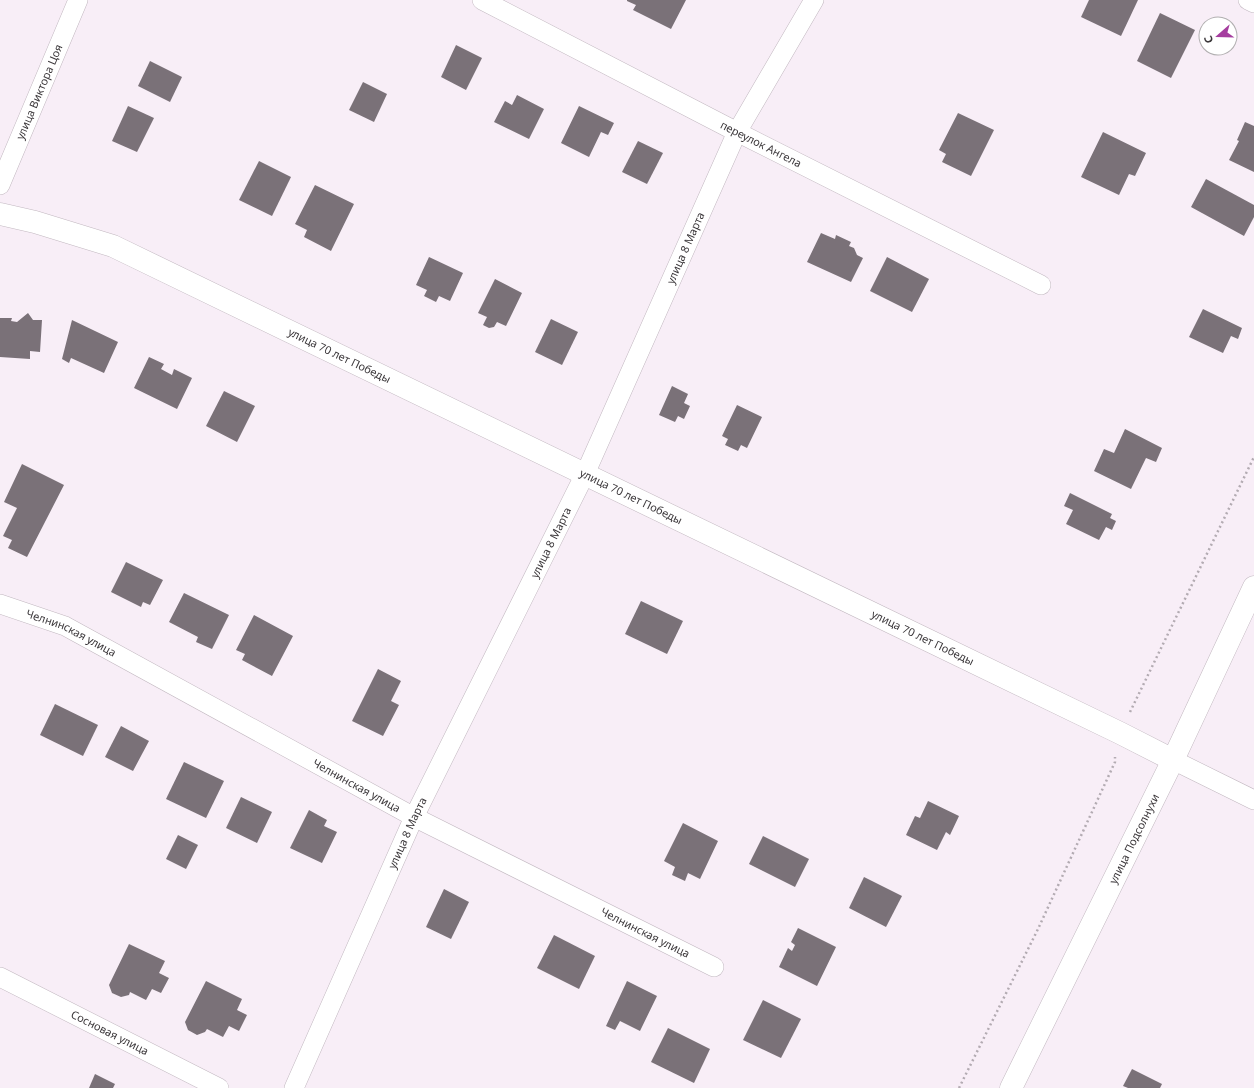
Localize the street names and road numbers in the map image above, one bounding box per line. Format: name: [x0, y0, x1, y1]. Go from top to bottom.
street label: улица Виктора Цоя: [12, 42, 66, 142]
street label: переулок Ангела: [718, 117, 804, 170]
street label: улица 8 Марта: [662, 209, 708, 286]
street label: улица 70 лет Победы: [286, 324, 393, 386]
street label: улица 70 лет Победы: [578, 465, 685, 527]
street label: улица 8 Марта: [526, 504, 574, 580]
street label: Челнинская улица: [24, 605, 119, 660]
street label: улица 70 лет Победы: [869, 606, 977, 668]
street label: Челнинская улица: [310, 755, 403, 815]
street label: улица Подсолнухи: [1105, 791, 1162, 886]
street label: улица 8 Марта: [384, 794, 430, 871]
street label: Челнинская улица: [598, 904, 693, 961]
street label: Сосновая улица: [69, 1006, 151, 1058]

